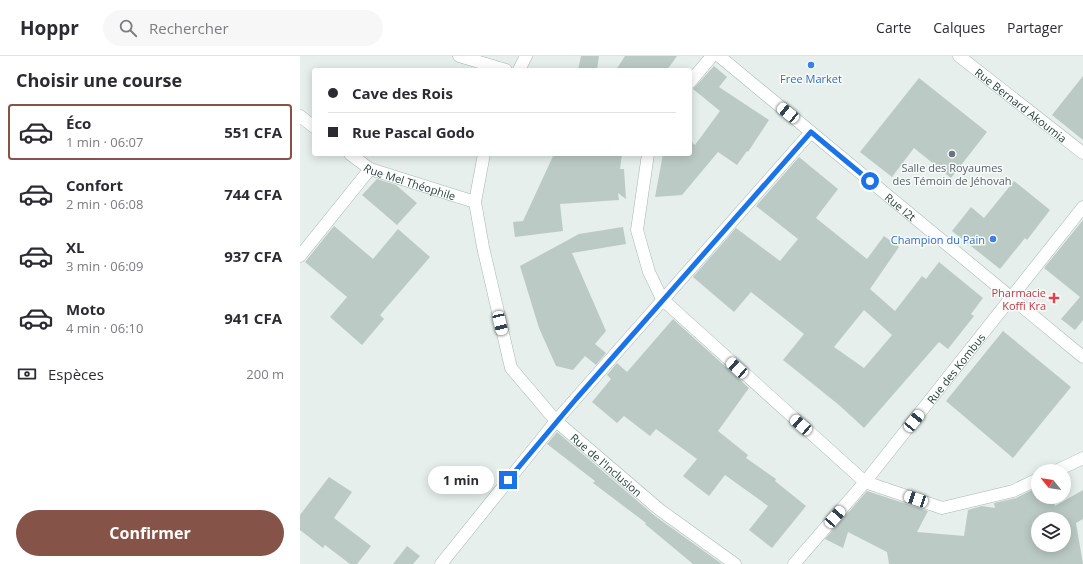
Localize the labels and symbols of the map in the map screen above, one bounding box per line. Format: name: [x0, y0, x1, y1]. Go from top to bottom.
marker: Free Market: [806, 60, 816, 70]
street label: Rue Bernard Akoumia: [972, 64, 1070, 145]
place label: Free Market: [780, 71, 842, 86]
car: [775, 101, 801, 125]
marker: Salle des Royaumes des Témoin de Jéhovah: [947, 149, 957, 159]
street label: Rue Mel Théophile: [361, 160, 458, 203]
place label: Salle des Royaumes des Témoin de Jéhovah: [892, 160, 1012, 188]
route start: [861, 172, 879, 190]
street label: Rue I2t: [882, 189, 920, 224]
place label: Champion du Pain: [891, 232, 985, 247]
marker: Champion du Pain: [988, 234, 998, 244]
place label: Pharmacie Koffi Kra: [992, 285, 1046, 313]
marker: Pharmacie Koffi Kra: [1049, 293, 1059, 303]
car: [491, 310, 509, 336]
street label: Rue des Kombus: [923, 330, 988, 406]
car: [724, 356, 750, 380]
car: [902, 408, 926, 434]
car: [788, 413, 814, 437]
street label: Rue de l'Inclusion: [568, 430, 646, 499]
north arrow: [1031, 464, 1071, 504]
callout: 1 min: [428, 466, 494, 494]
route end: [499, 471, 517, 489]
car: [903, 489, 929, 509]
car: [823, 504, 847, 530]

